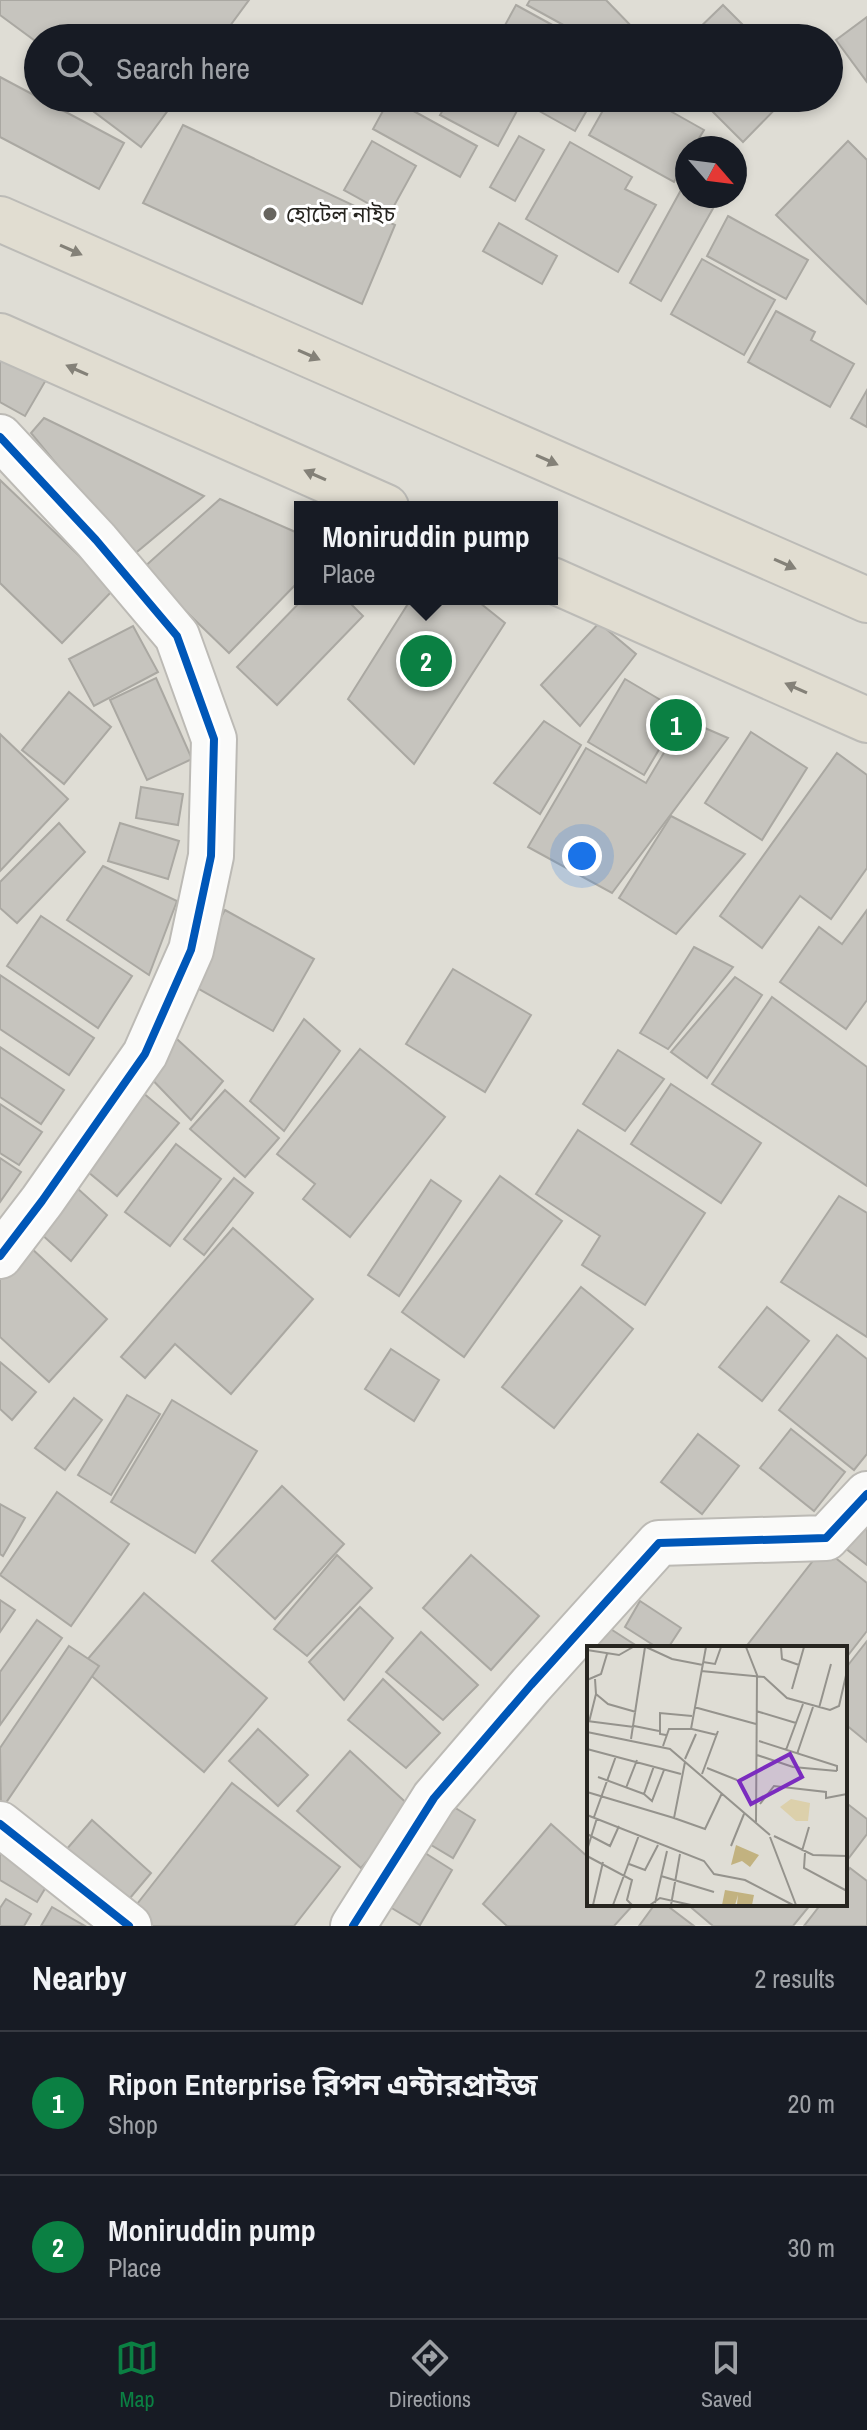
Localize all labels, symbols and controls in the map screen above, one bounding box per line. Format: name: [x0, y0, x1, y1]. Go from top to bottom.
search box: [24, 24, 843, 112]
icon: search: [52, 46, 96, 90]
text: Search here: [116, 48, 250, 88]
north arrow: [675, 136, 747, 208]
place label: হোটেল নাইচ: [286, 199, 396, 229]
marker: হোটেল নাইচ: [261, 205, 279, 223]
one-way arrow: [60, 243, 83, 257]
one-way arrow: [298, 348, 321, 361]
one-way arrow: [65, 363, 89, 377]
one-way arrow: [535, 453, 559, 466]
one-way arrow: [303, 469, 327, 482]
popup: [294, 501, 558, 605]
text: Moniruddin pump: [322, 516, 530, 556]
text: Place: [322, 556, 375, 591]
one-way arrow: [773, 558, 797, 571]
pin: 2: [400, 631, 452, 691]
one-way arrow: [784, 682, 807, 695]
pin: 1: [650, 695, 702, 755]
your location: [562, 836, 602, 876]
inset map: [587, 1646, 847, 1906]
text: Nearby: [32, 1955, 127, 2001]
text: 2 results: [754, 1961, 835, 1996]
text: Ripon Enterprise রিপন এন্টারপ্রাইজ: [108, 2064, 538, 2104]
text: 1: [52, 2086, 64, 2121]
text: 20 m: [788, 2086, 835, 2121]
text: Shop: [108, 2107, 158, 2142]
text: Moniruddin pump: [108, 2210, 316, 2250]
text: 2: [52, 2230, 64, 2265]
text: 30 m: [788, 2230, 835, 2265]
text: Place: [108, 2250, 161, 2285]
tab: Map: [115, 2336, 159, 2414]
tab: Directions: [389, 2336, 471, 2414]
tab: Saved: [701, 2336, 752, 2414]

